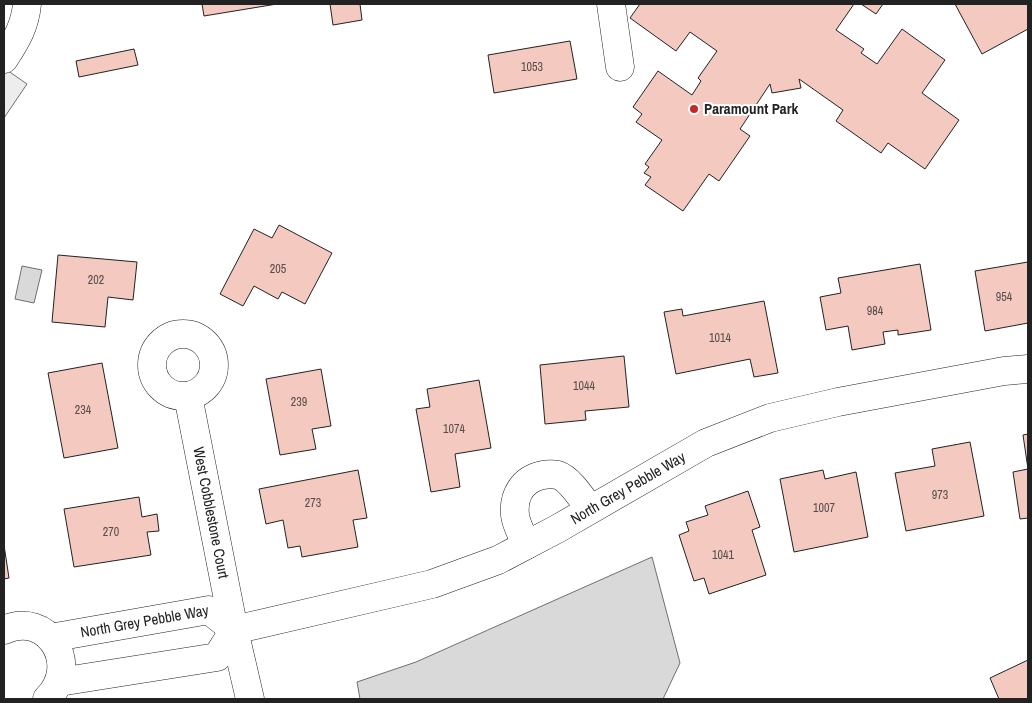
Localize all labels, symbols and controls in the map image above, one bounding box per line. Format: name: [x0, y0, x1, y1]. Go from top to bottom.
house number: 1053: [521, 59, 543, 75]
place label: Paramount Park: [704, 98, 798, 119]
marker: Paramount Park: [688, 103, 700, 115]
house number: 205: [270, 261, 287, 277]
house number: 202: [88, 272, 104, 288]
house number: 954: [996, 289, 1013, 305]
house number: 984: [867, 303, 884, 319]
house number: 1014: [709, 330, 731, 346]
house number: 1044: [573, 378, 595, 394]
house number: 239: [291, 394, 307, 410]
house number: 234: [75, 402, 92, 418]
house number: 1074: [443, 421, 465, 437]
street label: West Cobblestone Court: [188, 445, 235, 581]
street label: North Grey Pebble Way: [566, 446, 690, 529]
house number: 973: [932, 487, 948, 503]
house number: 273: [305, 495, 321, 511]
house number: 1007: [813, 500, 835, 516]
house number: 270: [103, 524, 119, 540]
house number: 1041: [712, 547, 734, 563]
street label: North Grey Pebble Way: [79, 599, 211, 642]

